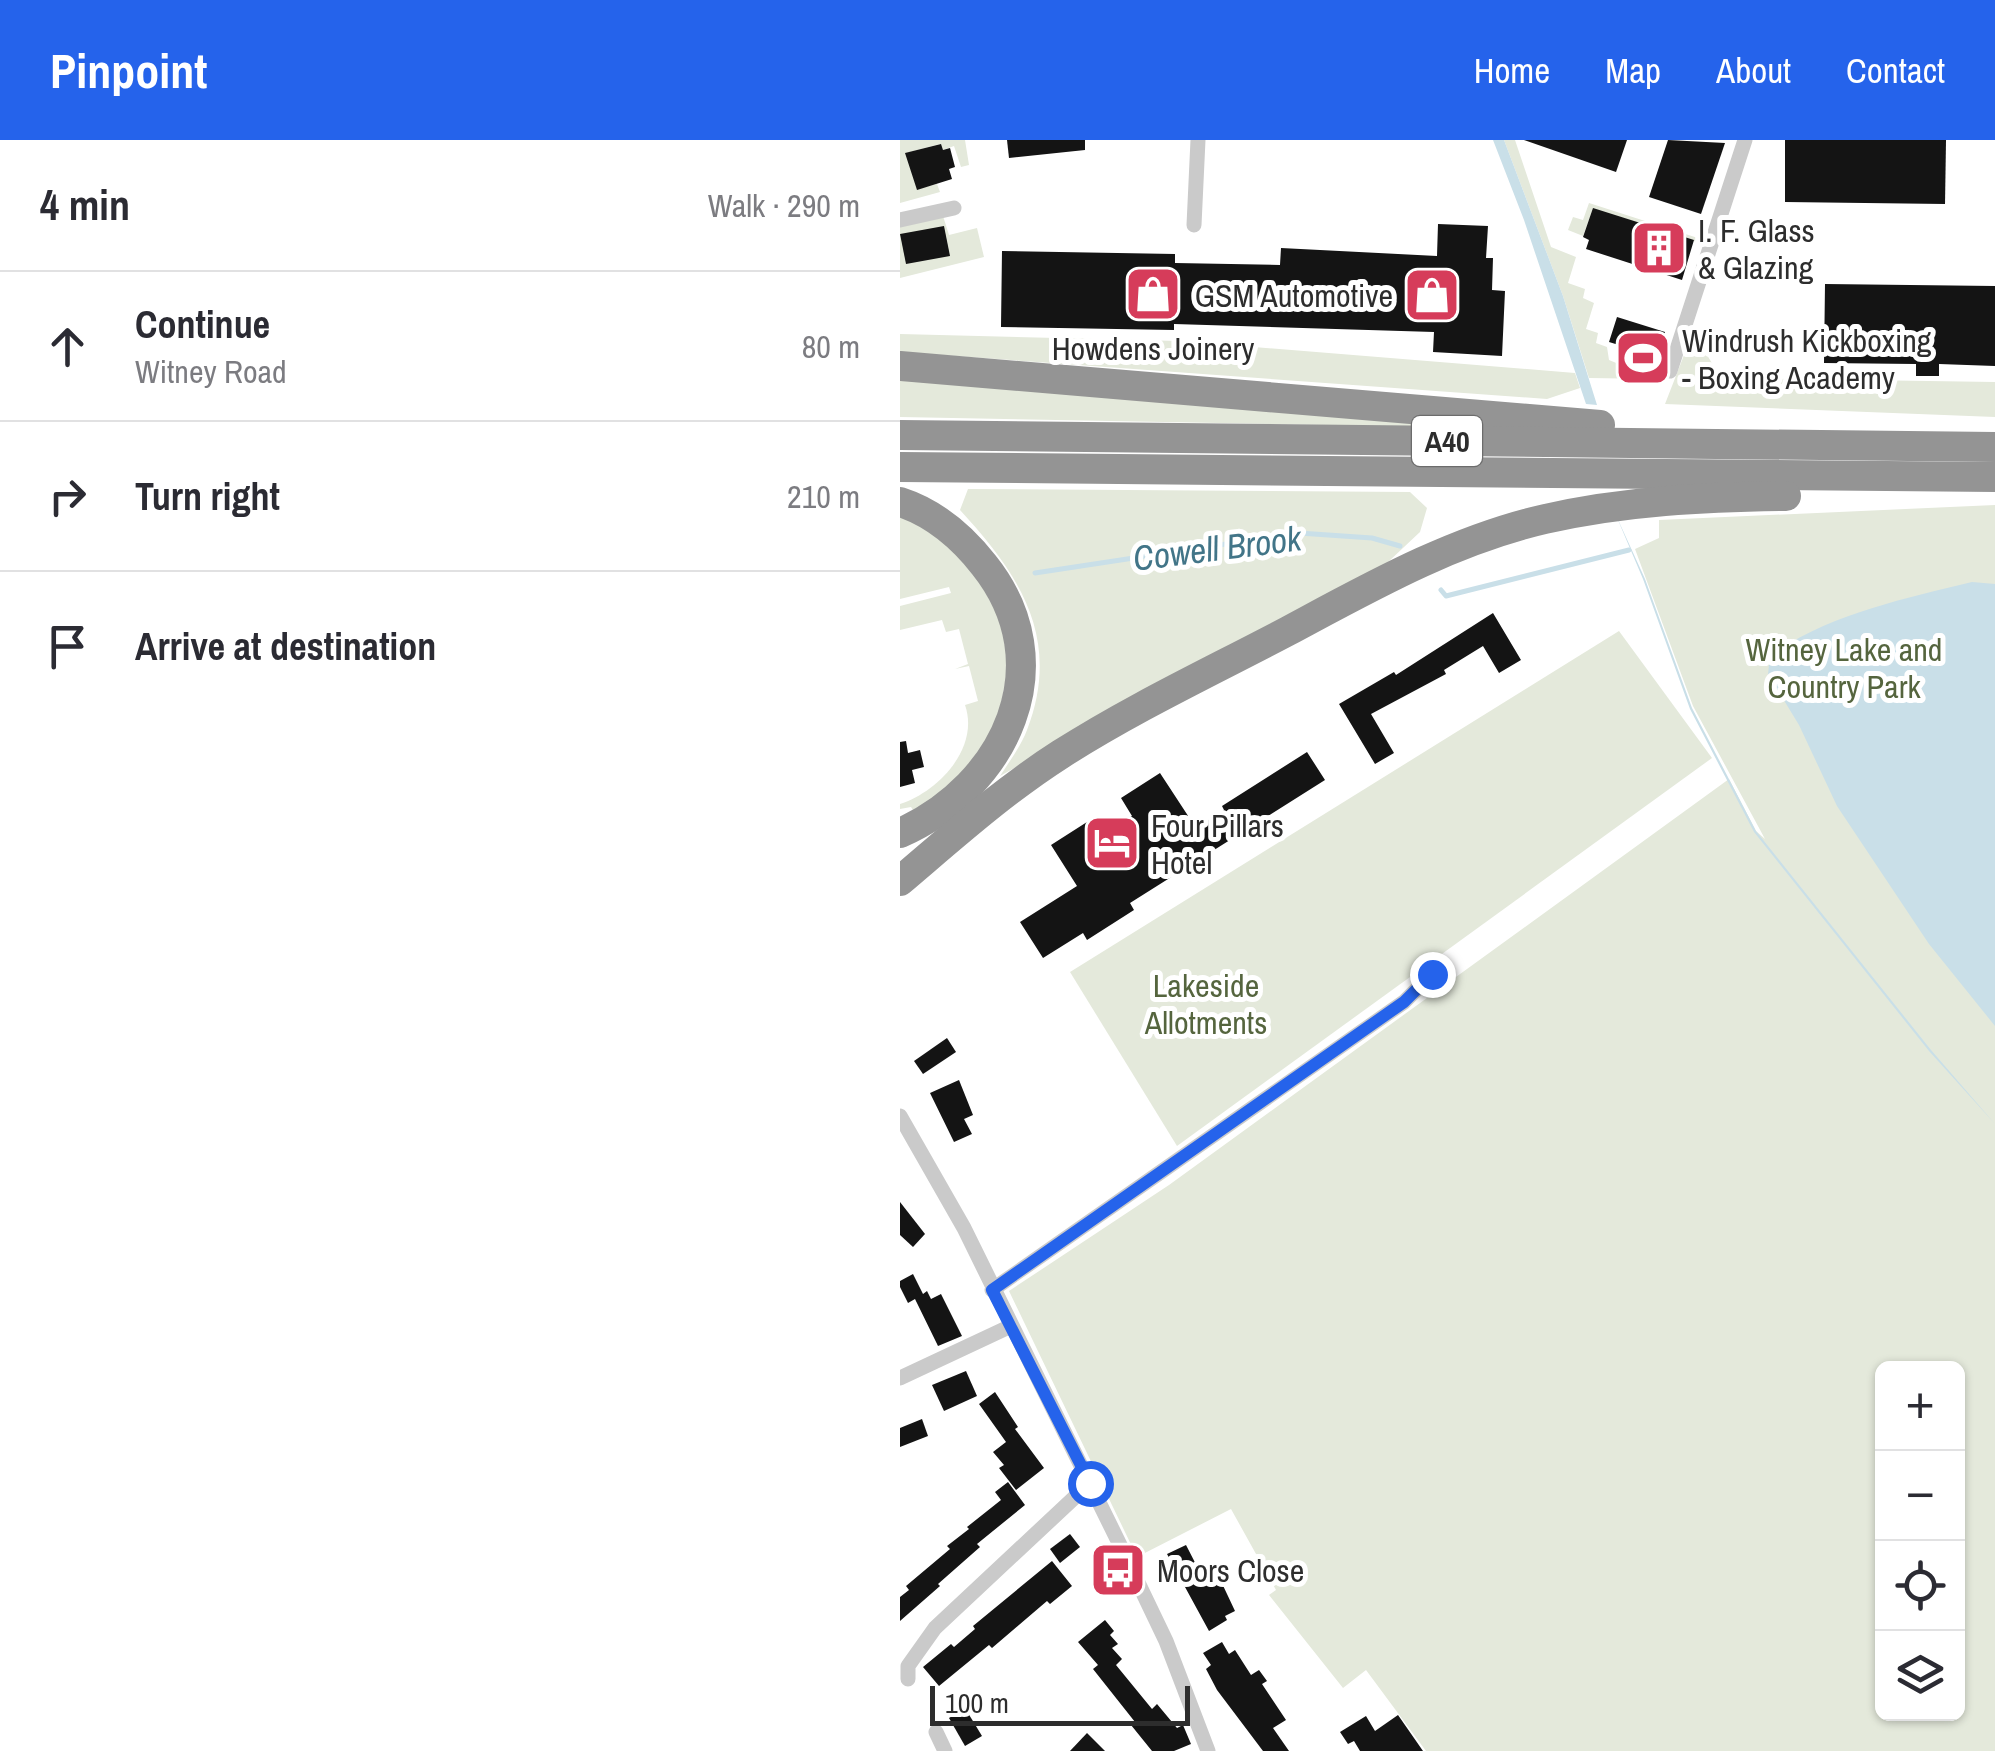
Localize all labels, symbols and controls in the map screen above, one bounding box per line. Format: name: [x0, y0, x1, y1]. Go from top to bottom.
text: Pinpoint: [50, 38, 207, 103]
text: Home: [1474, 47, 1550, 94]
text: Map: [1605, 47, 1661, 94]
text: About: [1716, 47, 1791, 94]
text: Contact: [1846, 47, 1945, 94]
text: 4 min: [40, 177, 130, 233]
text: Walk · 290 m: [708, 184, 860, 227]
place label: I. F. Glass & Glazing: [1698, 209, 1815, 289]
building icon: I. F. Glass & Glazing: [1629, 218, 1689, 278]
shop icon: Howdens Joinery: [1123, 264, 1183, 324]
shop icon: GSM Automotive: [1402, 265, 1462, 325]
place label: GSM Automotive: [1195, 274, 1393, 317]
text: Continue: [135, 299, 270, 350]
icon: ahead: [40, 319, 95, 374]
place label: Windrush Kickboxing - Boxing Academy: [1682, 319, 1932, 399]
text: 80 m: [802, 325, 860, 368]
place label: Howdens Joinery: [1052, 327, 1254, 370]
sports icon: Windrush Kickboxing - Boxing Academy: [1613, 328, 1673, 388]
text: Witney Road: [135, 350, 287, 393]
road number: A40: [1412, 416, 1482, 466]
icon: right: [40, 469, 95, 524]
text: Turn right: [135, 471, 280, 522]
text: 210 m: [787, 475, 860, 518]
water label: Cowell Brook: [1130, 514, 1305, 582]
icon: arrive: [40, 619, 95, 674]
text: Arrive at destination: [135, 621, 436, 672]
park label: Witney Lake and Country Park: [1746, 628, 1942, 708]
place label: Four Pillars Hotel: [1151, 804, 1284, 884]
hotel icon: Four Pillars Hotel: [1082, 813, 1142, 873]
route end: [1410, 952, 1456, 998]
park label: Lakeside Allotments: [1144, 964, 1267, 1044]
map controls: [1875, 1361, 1965, 1721]
button: +: [1875, 1361, 1965, 1451]
button: −: [1875, 1451, 1965, 1541]
route start: [1068, 1461, 1114, 1507]
bus stop icon: Moors Close: [1088, 1540, 1148, 1600]
button: locate: [1875, 1541, 1965, 1631]
place label: Moors Close: [1157, 1549, 1304, 1592]
button: layers: [1875, 1631, 1965, 1721]
scale bar: [930, 1681, 1190, 1726]
text: 100 m: [945, 1684, 1009, 1722]

